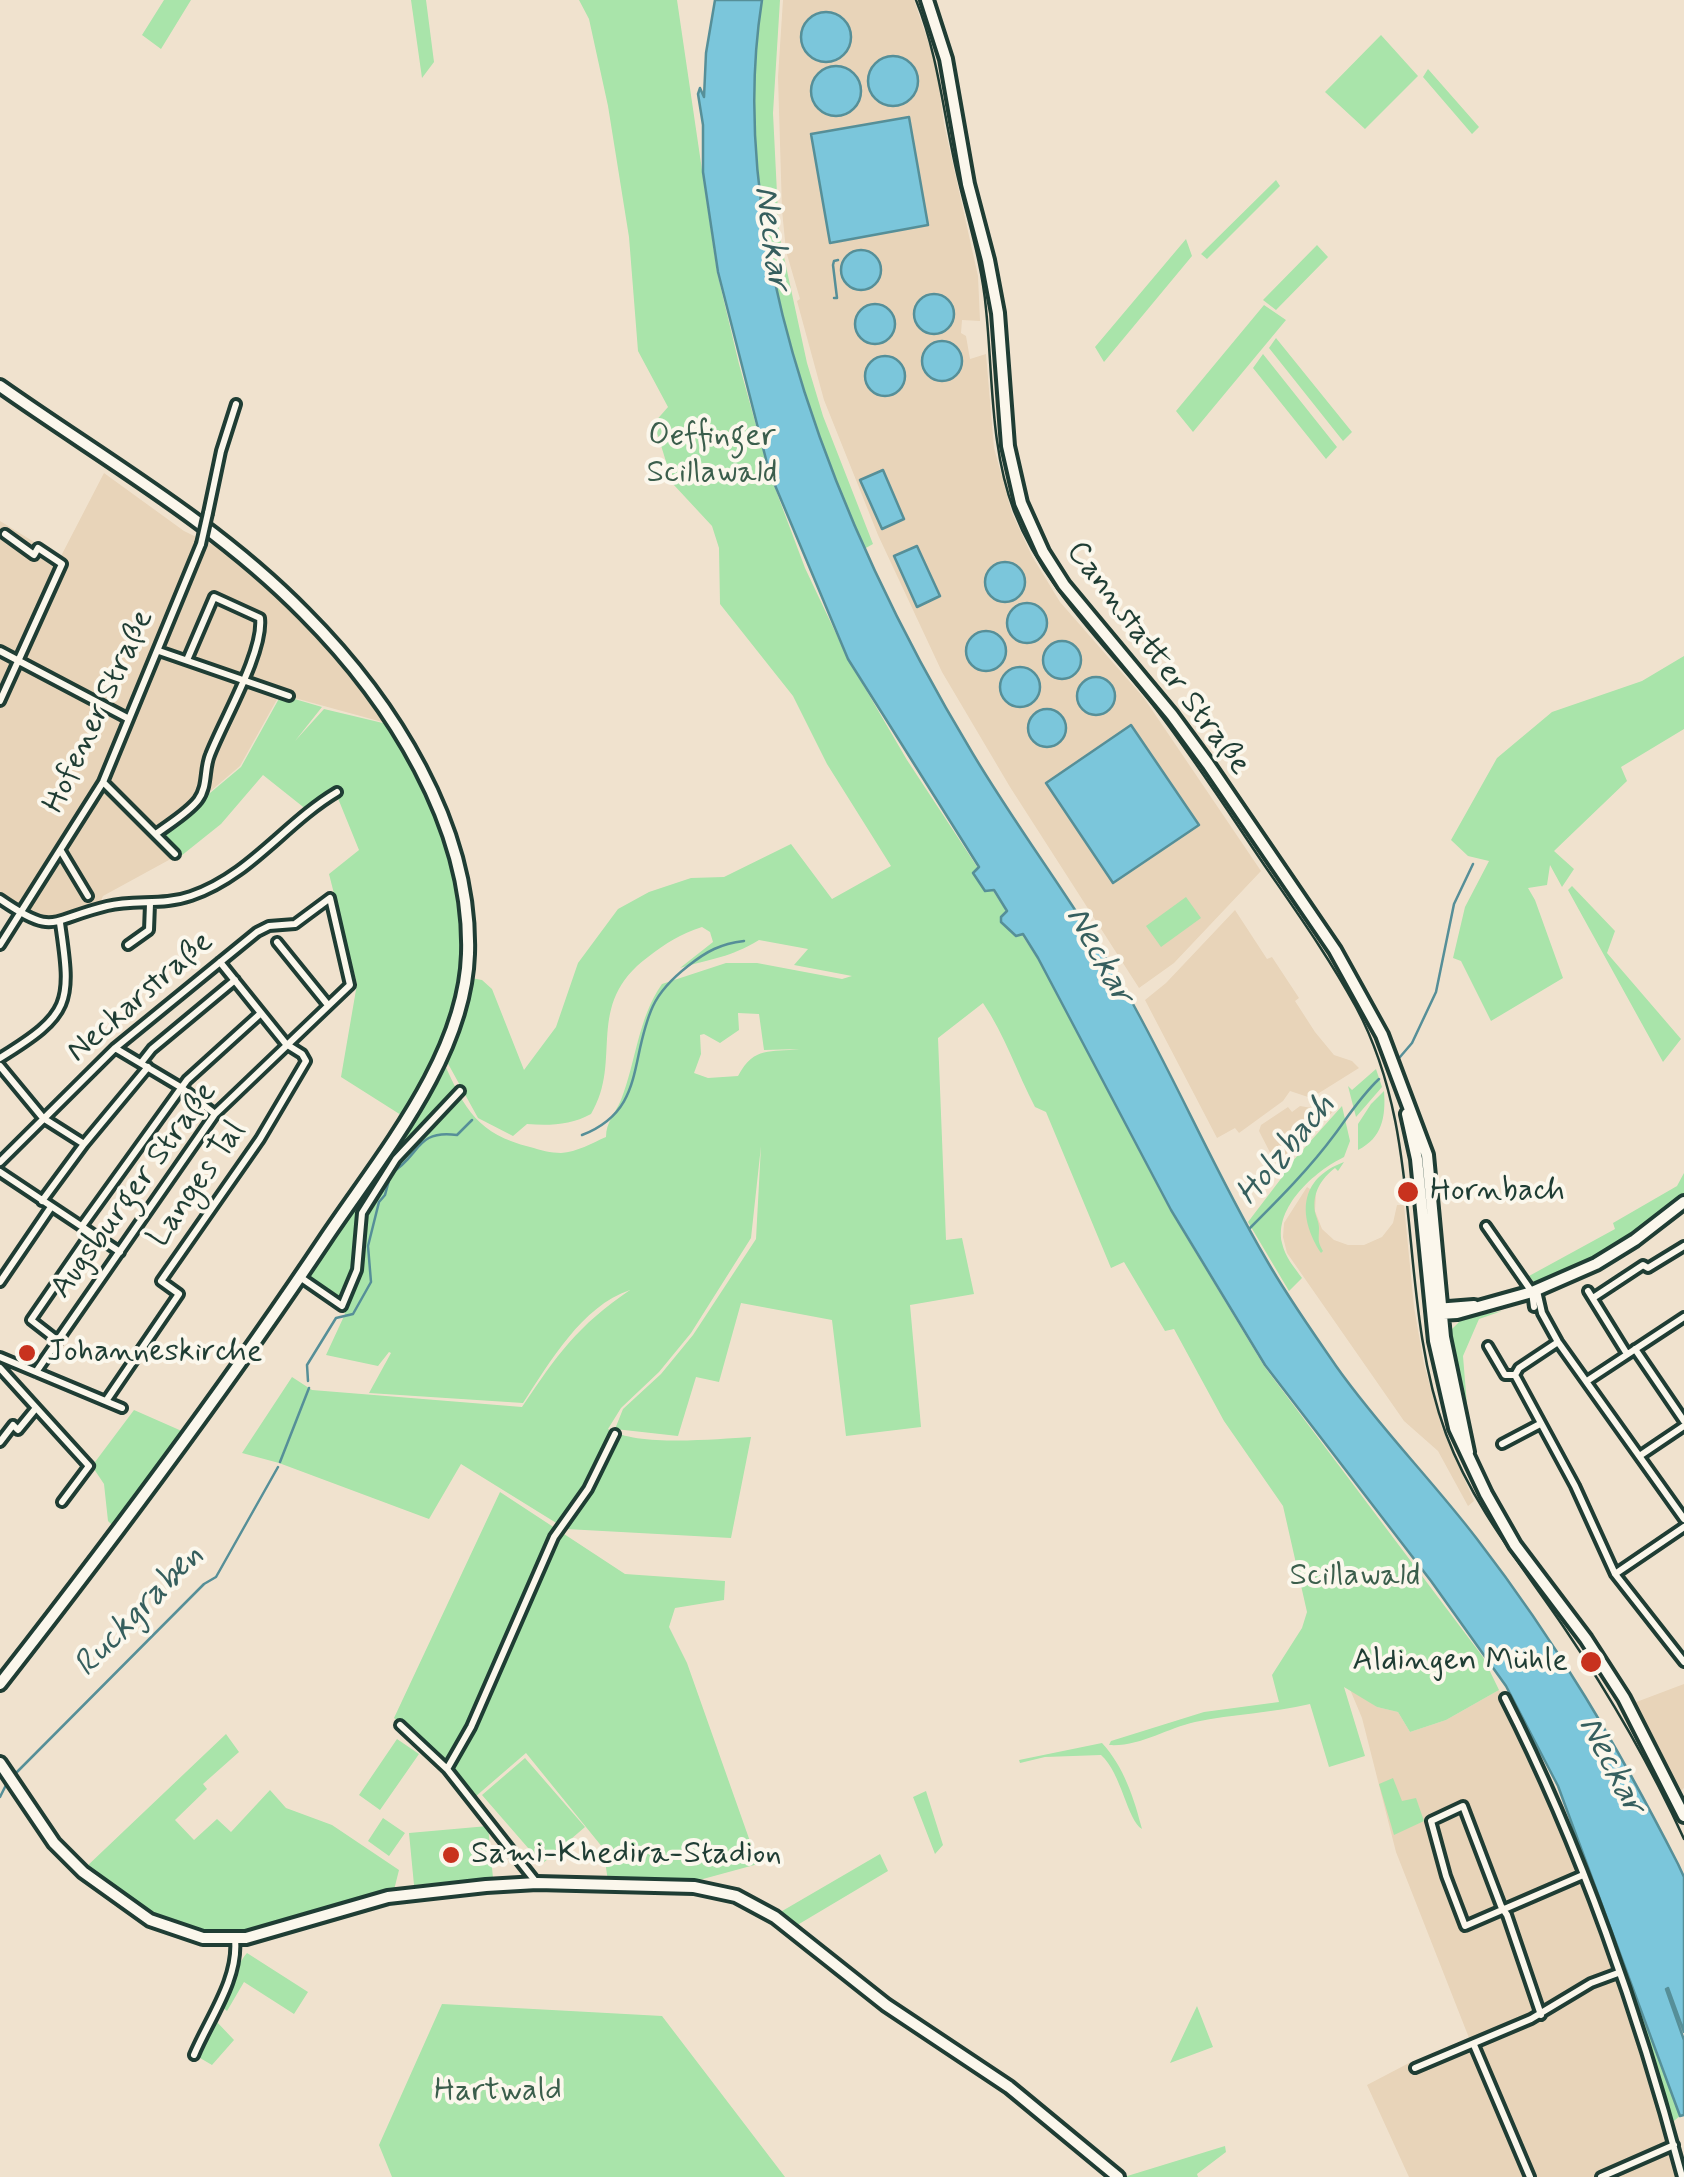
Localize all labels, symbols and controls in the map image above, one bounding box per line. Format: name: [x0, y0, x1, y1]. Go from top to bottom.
water label: Neckar: [742, 183, 798, 293]
park label: Oeffinger Scillawald: [647, 418, 777, 493]
street label: Cannstatter Straße: [1056, 534, 1258, 784]
street label: Hofener Straße: [36, 604, 164, 820]
water label: Neckar: [1054, 900, 1142, 1012]
street label: Neckarstraße: [60, 924, 222, 1072]
street label: Augsburger Straße: [44, 1075, 226, 1307]
water label: Holzbach: [1228, 1087, 1346, 1215]
street label: Langes Tal: [141, 1115, 255, 1255]
place label: Hornbach: [1430, 1173, 1565, 1211]
marker: Hornbach: [1395, 1179, 1421, 1205]
place label: Johanneskirche: [47, 1334, 262, 1372]
marker: Johanneskirche: [16, 1342, 38, 1364]
water label: Ruckgraben: [66, 1537, 214, 1687]
park label: Scillawald: [1290, 1558, 1420, 1596]
place label: Aldingen Mühle: [1352, 1643, 1568, 1681]
marker: Aldingen Mühle: [1578, 1649, 1604, 1675]
water label: Neckar: [1567, 1710, 1653, 1822]
place label: Sami-Khedira-Stadion: [471, 1836, 782, 1874]
marker: Sami-Khedira-Stadion: [440, 1844, 462, 1866]
park label: Hartwald: [434, 2073, 562, 2111]

